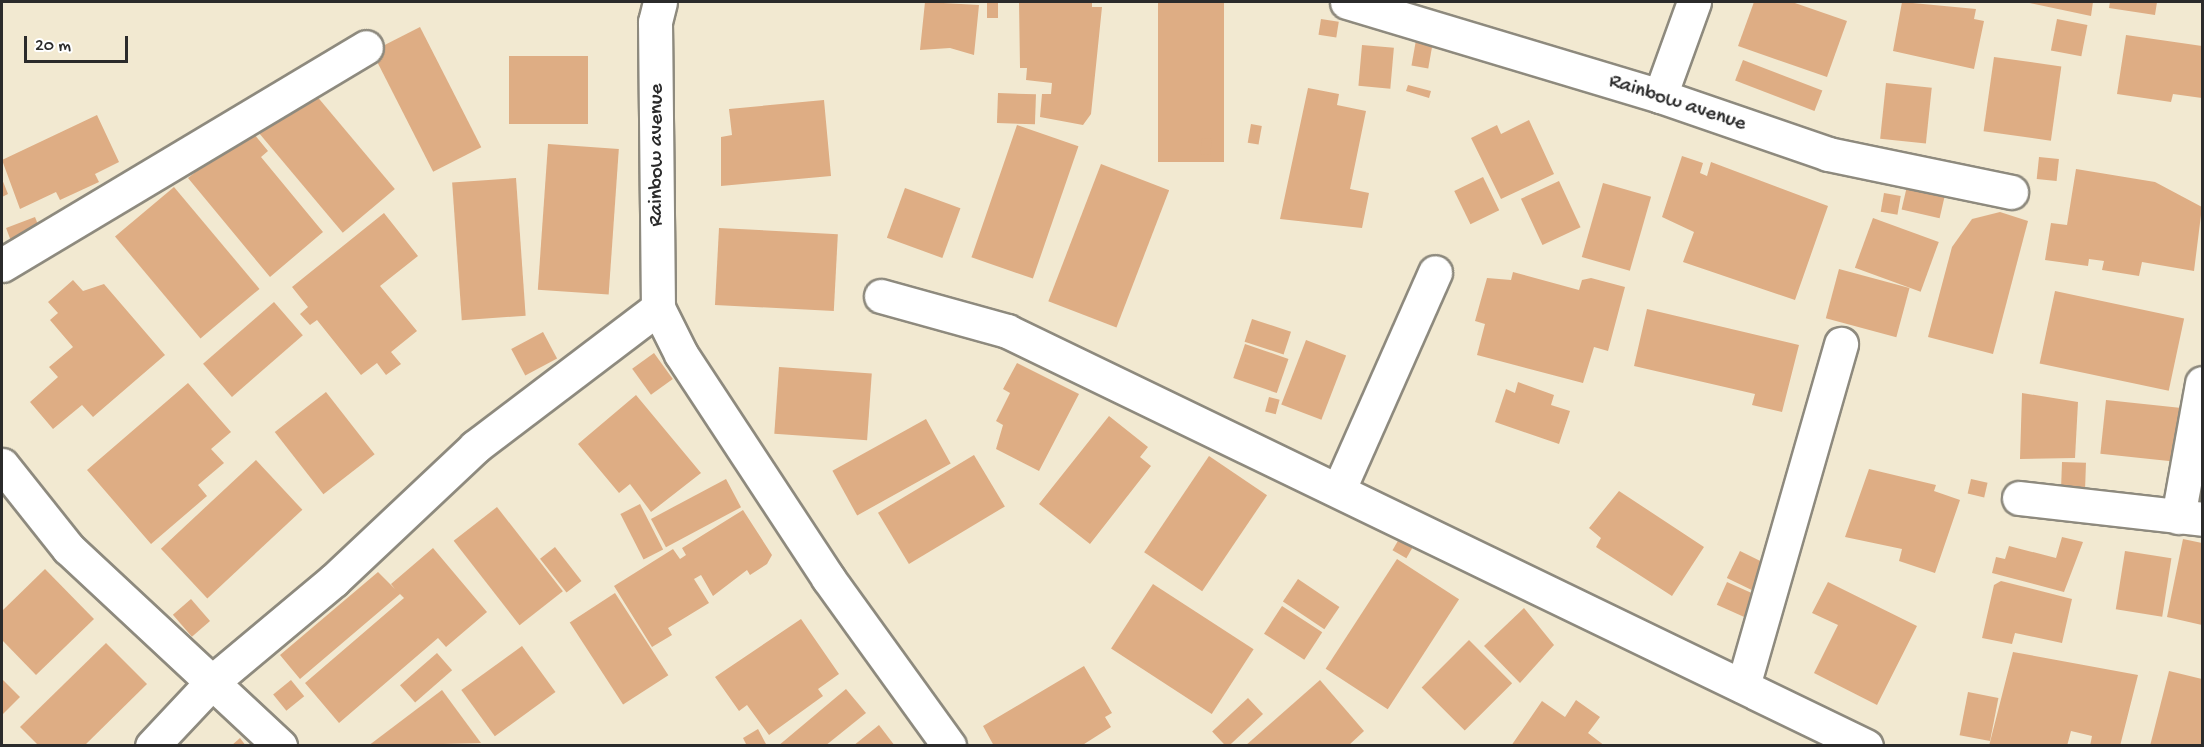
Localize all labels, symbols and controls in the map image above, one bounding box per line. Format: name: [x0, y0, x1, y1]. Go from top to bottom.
scale bar: [27, 24, 130, 62]
text: 20 m: [35, 36, 71, 57]
street label: Rainbow avenue: [1605, 70, 1749, 138]
street label: Rainbow avenue: [645, 84, 671, 226]

